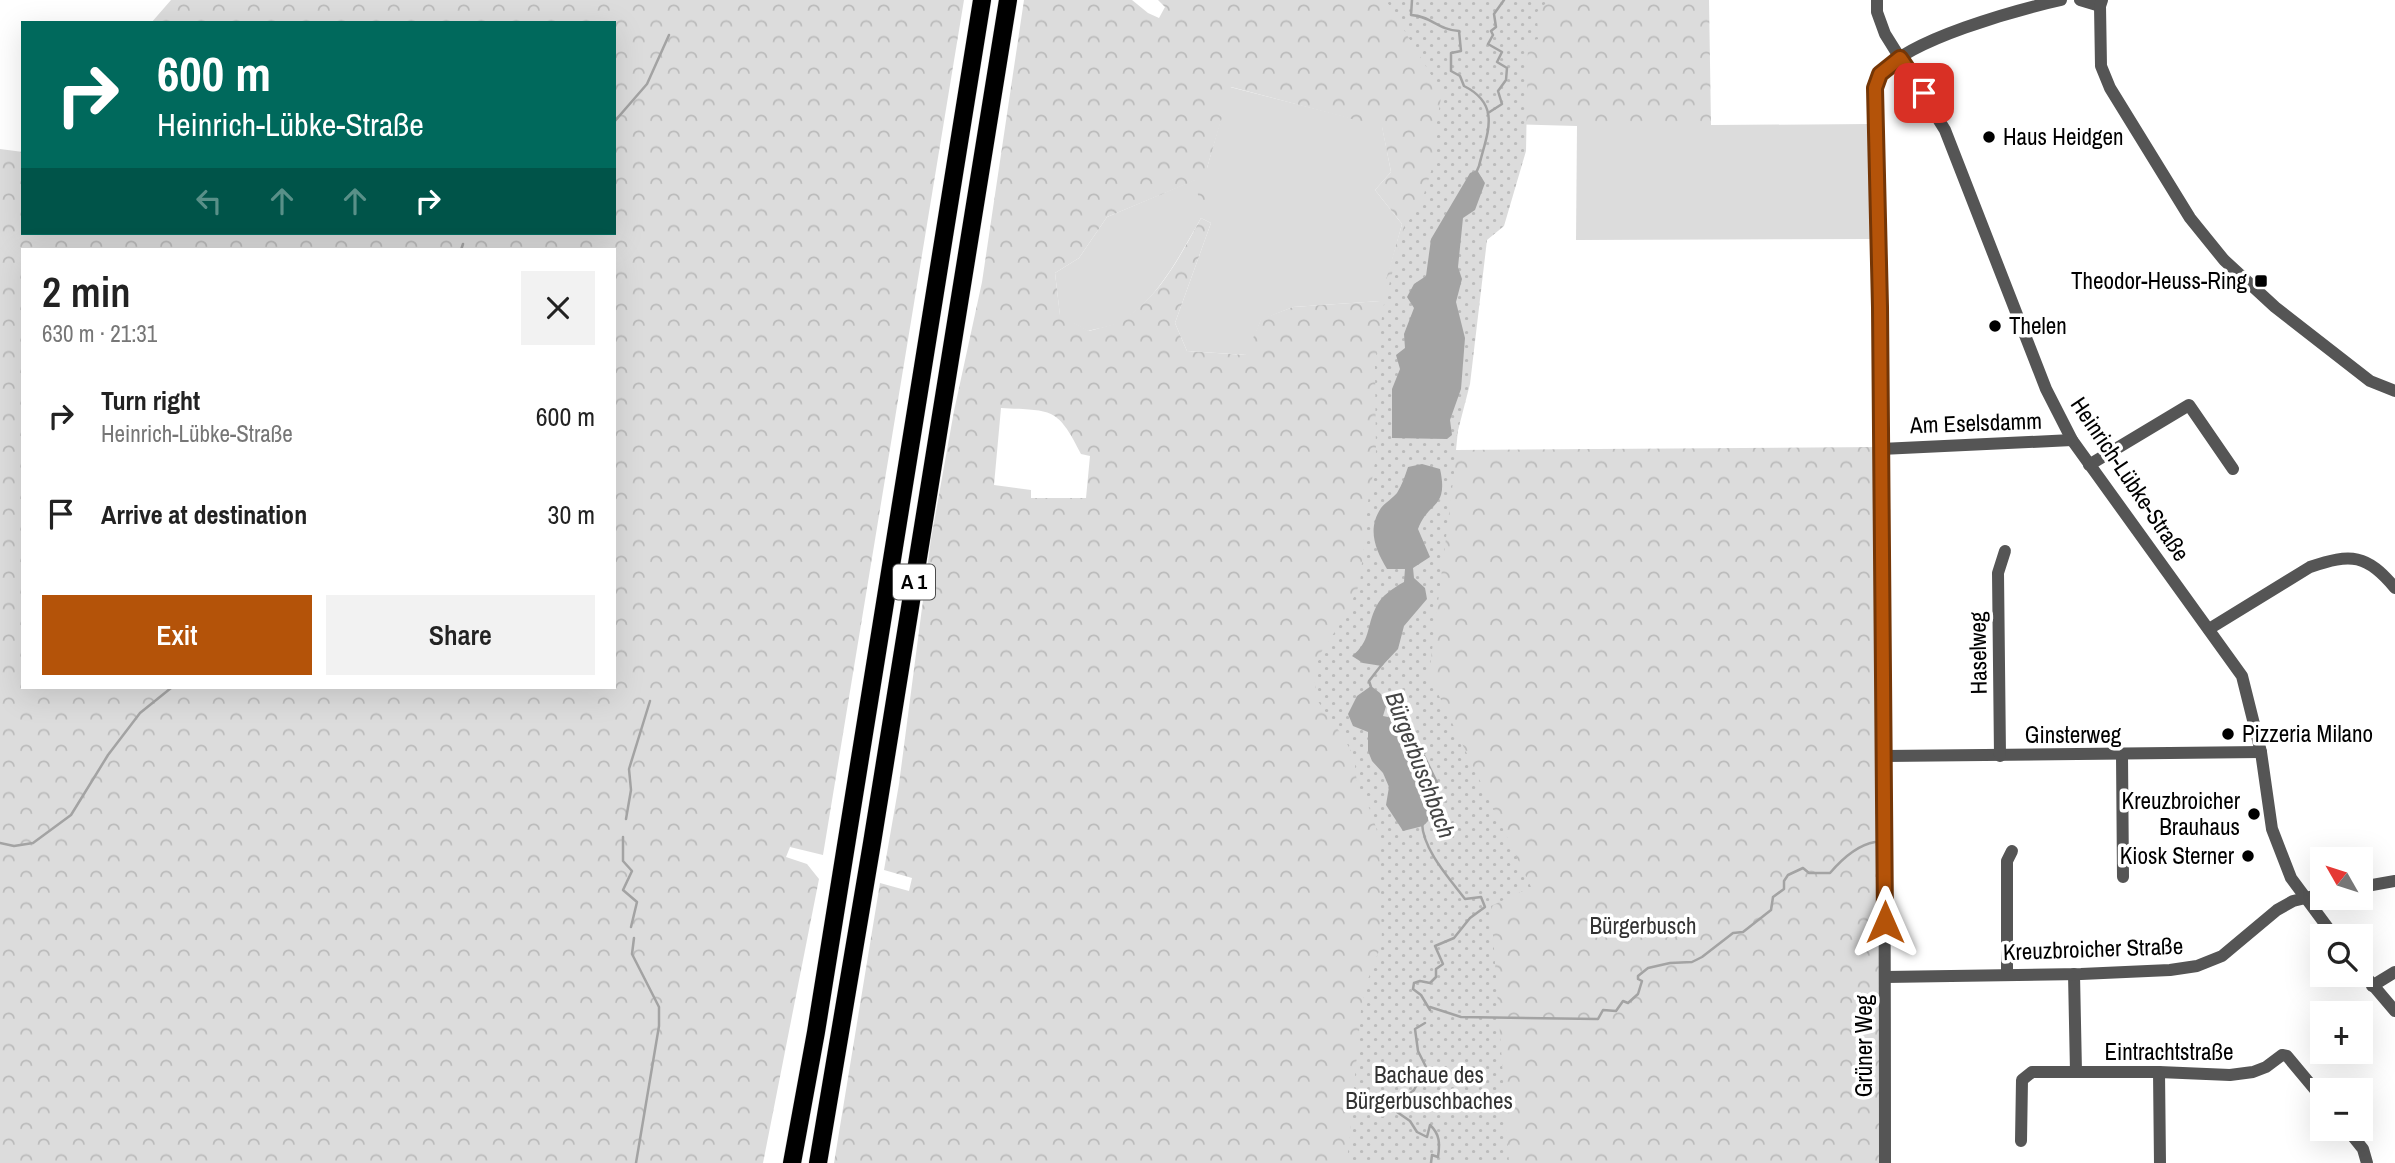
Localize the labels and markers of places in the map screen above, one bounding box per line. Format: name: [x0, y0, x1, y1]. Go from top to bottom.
pin: [1894, 63, 1954, 123]
place label: Haus Heidgen: [2003, 121, 2124, 152]
marker: Haus Heidgen: [1981, 129, 1997, 145]
place label: Theodor-Heuss-Ring: [2071, 265, 2248, 296]
marker: Theodor-Heuss-Ring: [2253, 273, 2269, 289]
place label: Thelen: [2009, 310, 2067, 341]
marker: Thelen: [1987, 318, 2003, 334]
place label: Pizzeria Milano: [2242, 718, 2373, 749]
marker: Pizzeria Milano: [2220, 726, 2236, 742]
place label: Kreuzbroicher Brauhaus: [2122, 785, 2241, 842]
marker: Kreuzbroicher Brauhaus: [2246, 806, 2262, 822]
place label: Kiosk Sterner: [2120, 840, 2235, 871]
marker: Kiosk Sterner: [2240, 848, 2256, 864]

